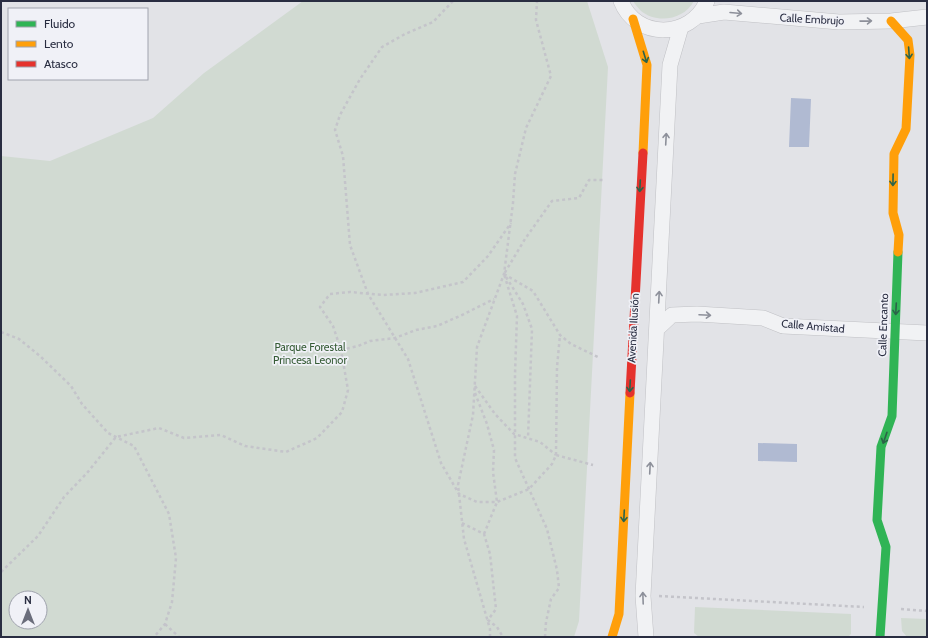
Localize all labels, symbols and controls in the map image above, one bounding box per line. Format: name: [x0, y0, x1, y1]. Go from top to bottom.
legend: [8, 8, 148, 80]
one-way arrow: [729, 10, 742, 17]
street label: Calle Embrujo: [779, 10, 845, 28]
text: Fluido: [44, 16, 76, 31]
one-way arrow: [859, 17, 872, 25]
text: Lento: [44, 36, 74, 51]
one-way arrow: [905, 46, 913, 59]
one-way arrow: [642, 50, 649, 63]
text: Atasco: [44, 56, 78, 71]
one-way arrow: [663, 133, 670, 146]
one-way arrow: [889, 173, 897, 186]
one-way arrow: [637, 179, 644, 192]
one-way arrow: [655, 291, 662, 304]
street label: Avenida Ilusión: [624, 293, 642, 363]
street label: Calle Encanto: [875, 293, 891, 357]
one-way arrow: [892, 302, 899, 315]
one-way arrow: [698, 311, 711, 318]
street label: Calle Amistad: [781, 316, 845, 336]
park label: Parque Forestal Princesa Leonor: [273, 340, 347, 367]
one-way arrow: [626, 379, 634, 392]
one-way arrow: [880, 432, 888, 444]
one-way arrow: [646, 462, 653, 475]
one-way arrow: [620, 509, 627, 522]
north arrow: [8, 590, 48, 630]
one-way arrow: [639, 592, 647, 605]
text: N: [24, 593, 32, 607]

